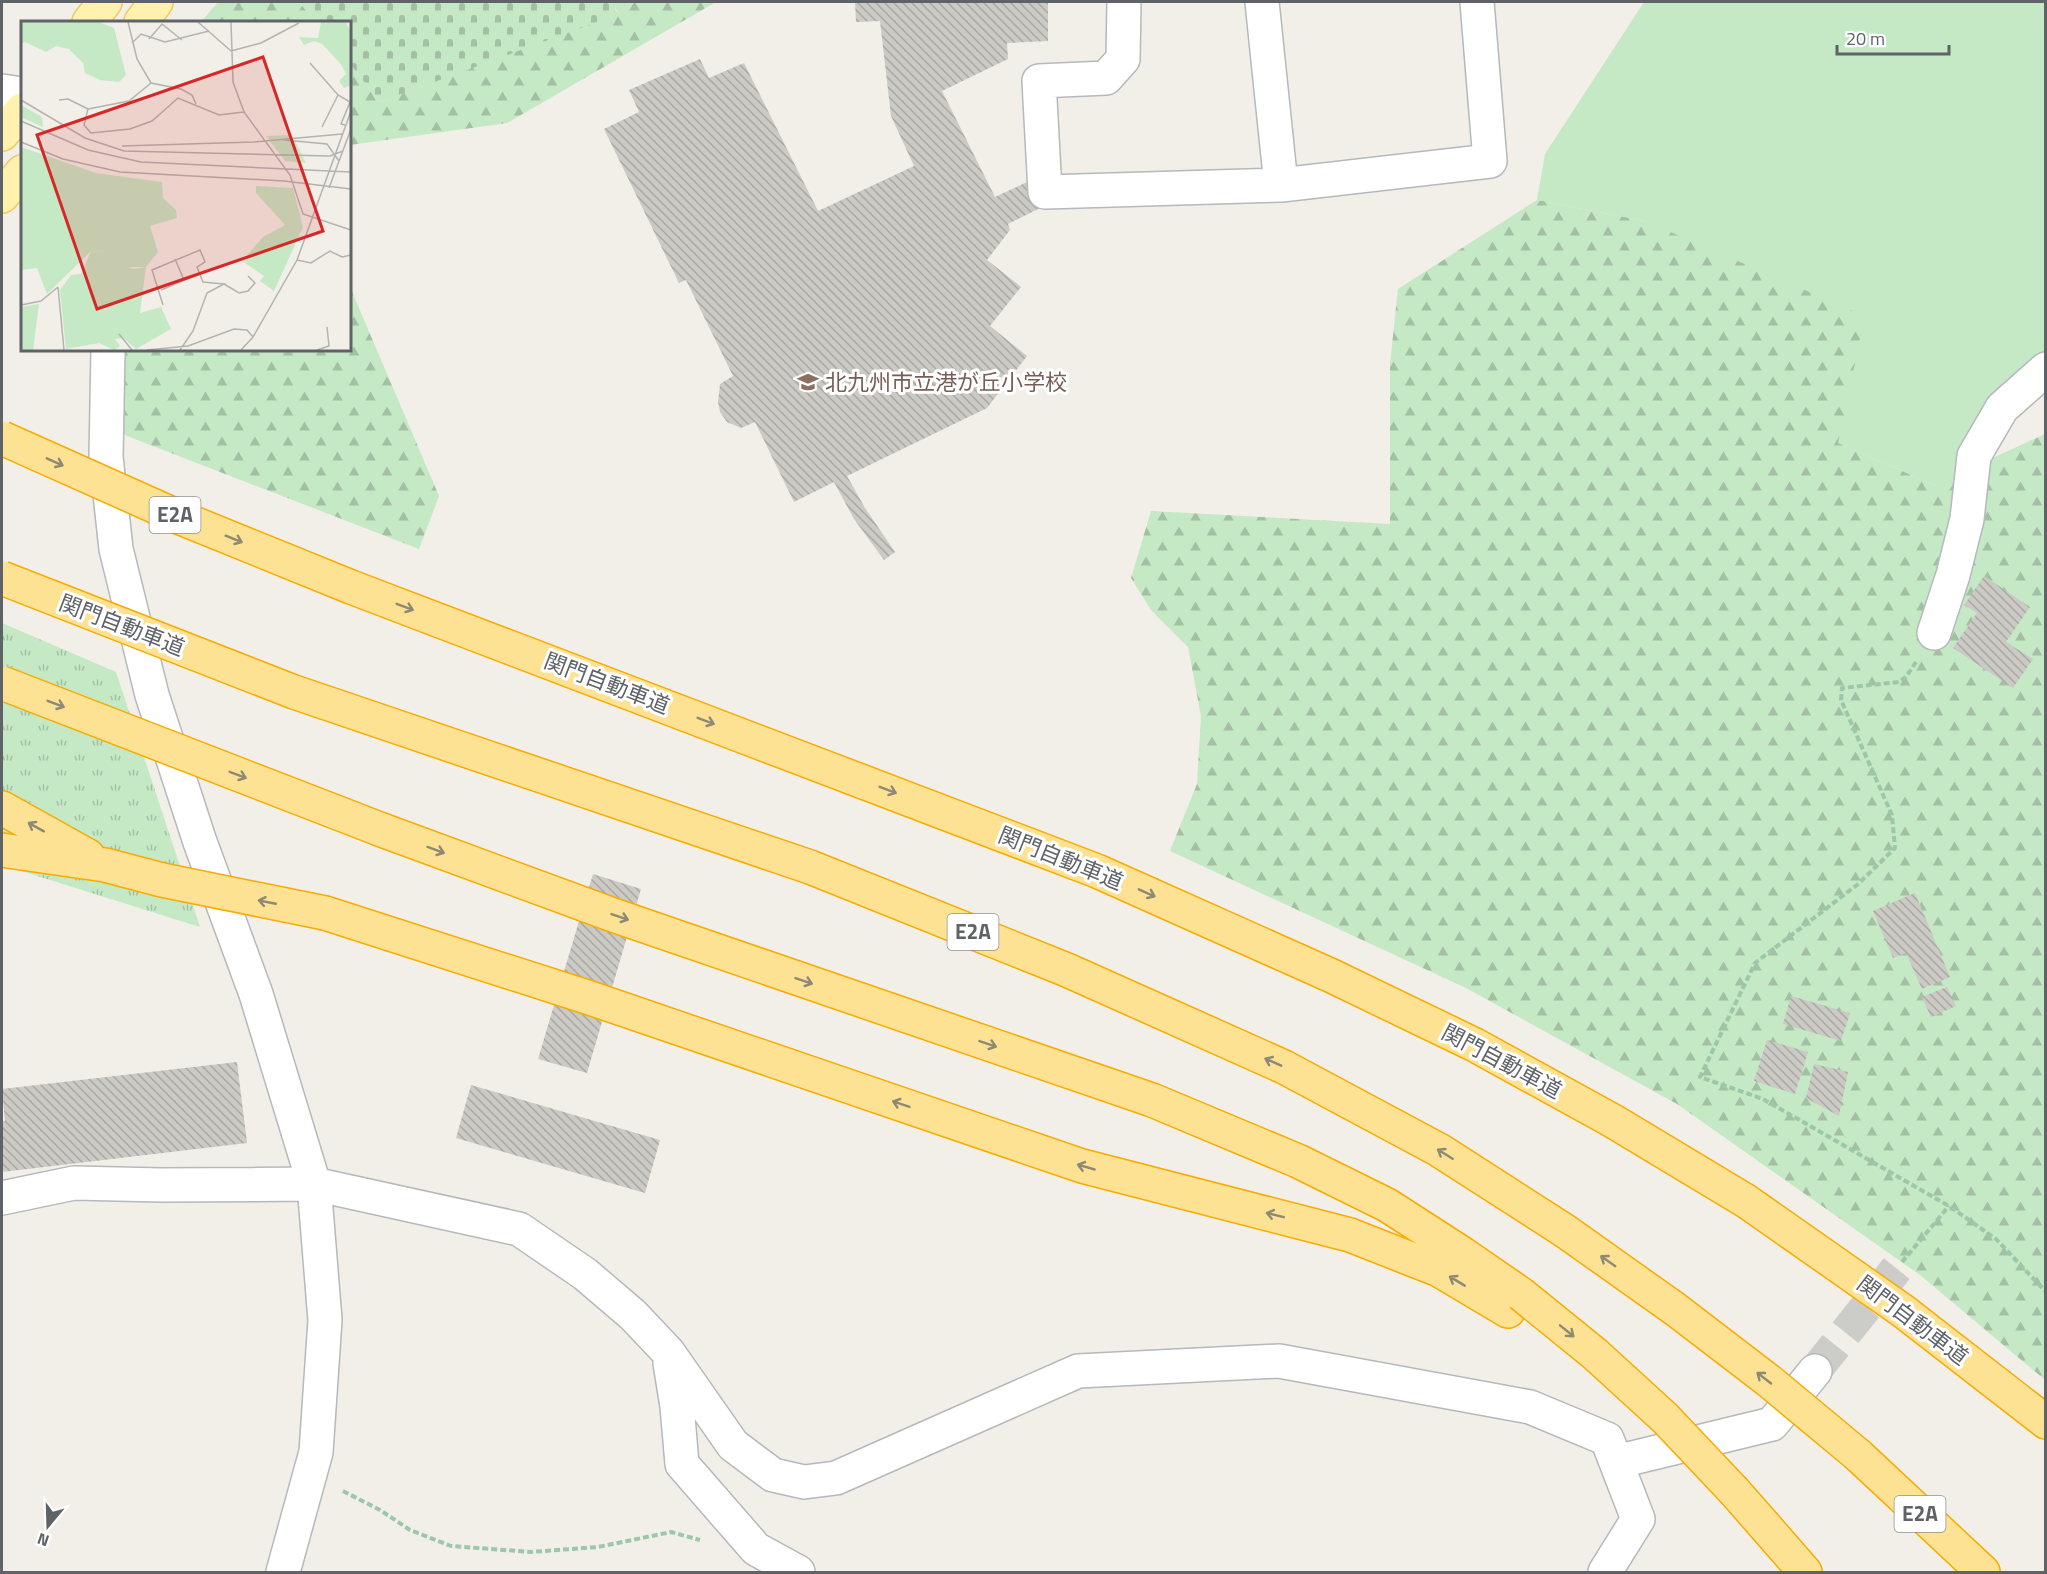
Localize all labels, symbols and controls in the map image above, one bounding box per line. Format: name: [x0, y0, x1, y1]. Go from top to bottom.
scale bar: [1837, 18, 1950, 56]
inset map: [21, 21, 351, 351]
text: 20 m: [1846, 25, 1885, 52]
place label: 北九州市立港が丘小学校: [825, 365, 1067, 399]
school or university icon: 北九州市立港が丘小学校: [796, 370, 820, 394]
one-way arrow: [45, 457, 63, 469]
road number: E2A: [150, 497, 201, 533]
one-way arrow: [224, 535, 243, 546]
street label: 関門自動車道: [54, 585, 190, 665]
one-way arrow: [396, 603, 414, 614]
street label: 関門自動車道: [539, 643, 675, 723]
one-way arrow: [46, 699, 65, 710]
one-way arrow: [696, 716, 715, 727]
one-way arrow: [228, 770, 247, 781]
one-way arrow: [878, 786, 897, 797]
street label: 関門自動車道: [993, 818, 1129, 898]
one-way arrow: [27, 821, 45, 832]
one-way arrow: [427, 846, 445, 857]
one-way arrow: [1138, 888, 1156, 899]
one-way arrow: [258, 896, 278, 907]
one-way arrow: [610, 913, 628, 924]
road number: E2A: [948, 914, 998, 950]
one-way arrow: [794, 976, 813, 987]
street label: 関門自動車道: [1436, 1015, 1568, 1107]
one-way arrow: [979, 1039, 998, 1050]
one-way arrow: [1265, 1056, 1283, 1067]
one-way arrow: [892, 1098, 911, 1109]
one-way arrow: [1437, 1148, 1454, 1160]
one-way arrow: [1077, 1161, 1096, 1172]
one-way arrow: [1265, 1209, 1284, 1221]
one-way arrow: [1600, 1255, 1617, 1267]
street label: 関門自動車道: [1850, 1267, 1976, 1373]
one-way arrow: [1449, 1274, 1466, 1286]
one-way arrow: [1558, 1324, 1574, 1337]
one-way arrow: [1756, 1371, 1772, 1384]
north arrow: [18, 1496, 78, 1556]
road number: E2A: [1894, 1496, 1946, 1532]
text: N: [34, 1527, 52, 1553]

